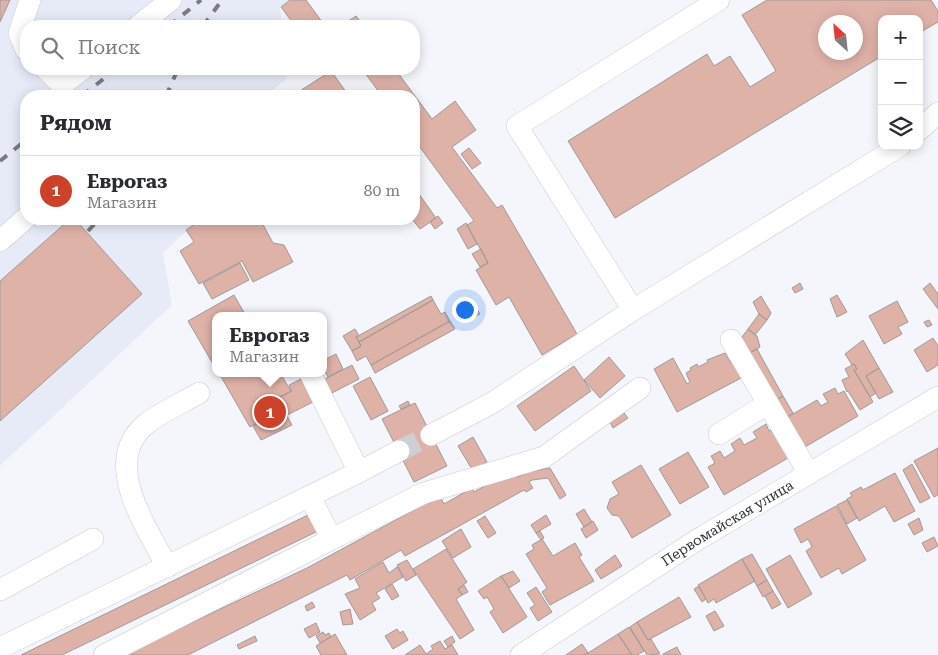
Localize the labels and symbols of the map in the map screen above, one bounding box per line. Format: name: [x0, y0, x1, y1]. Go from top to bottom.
north arrow: [818, 15, 863, 60]
your location: [452, 297, 478, 323]
pin: 1: [254, 393, 286, 431]
street label: Первомайская улица: [658, 477, 796, 569]

